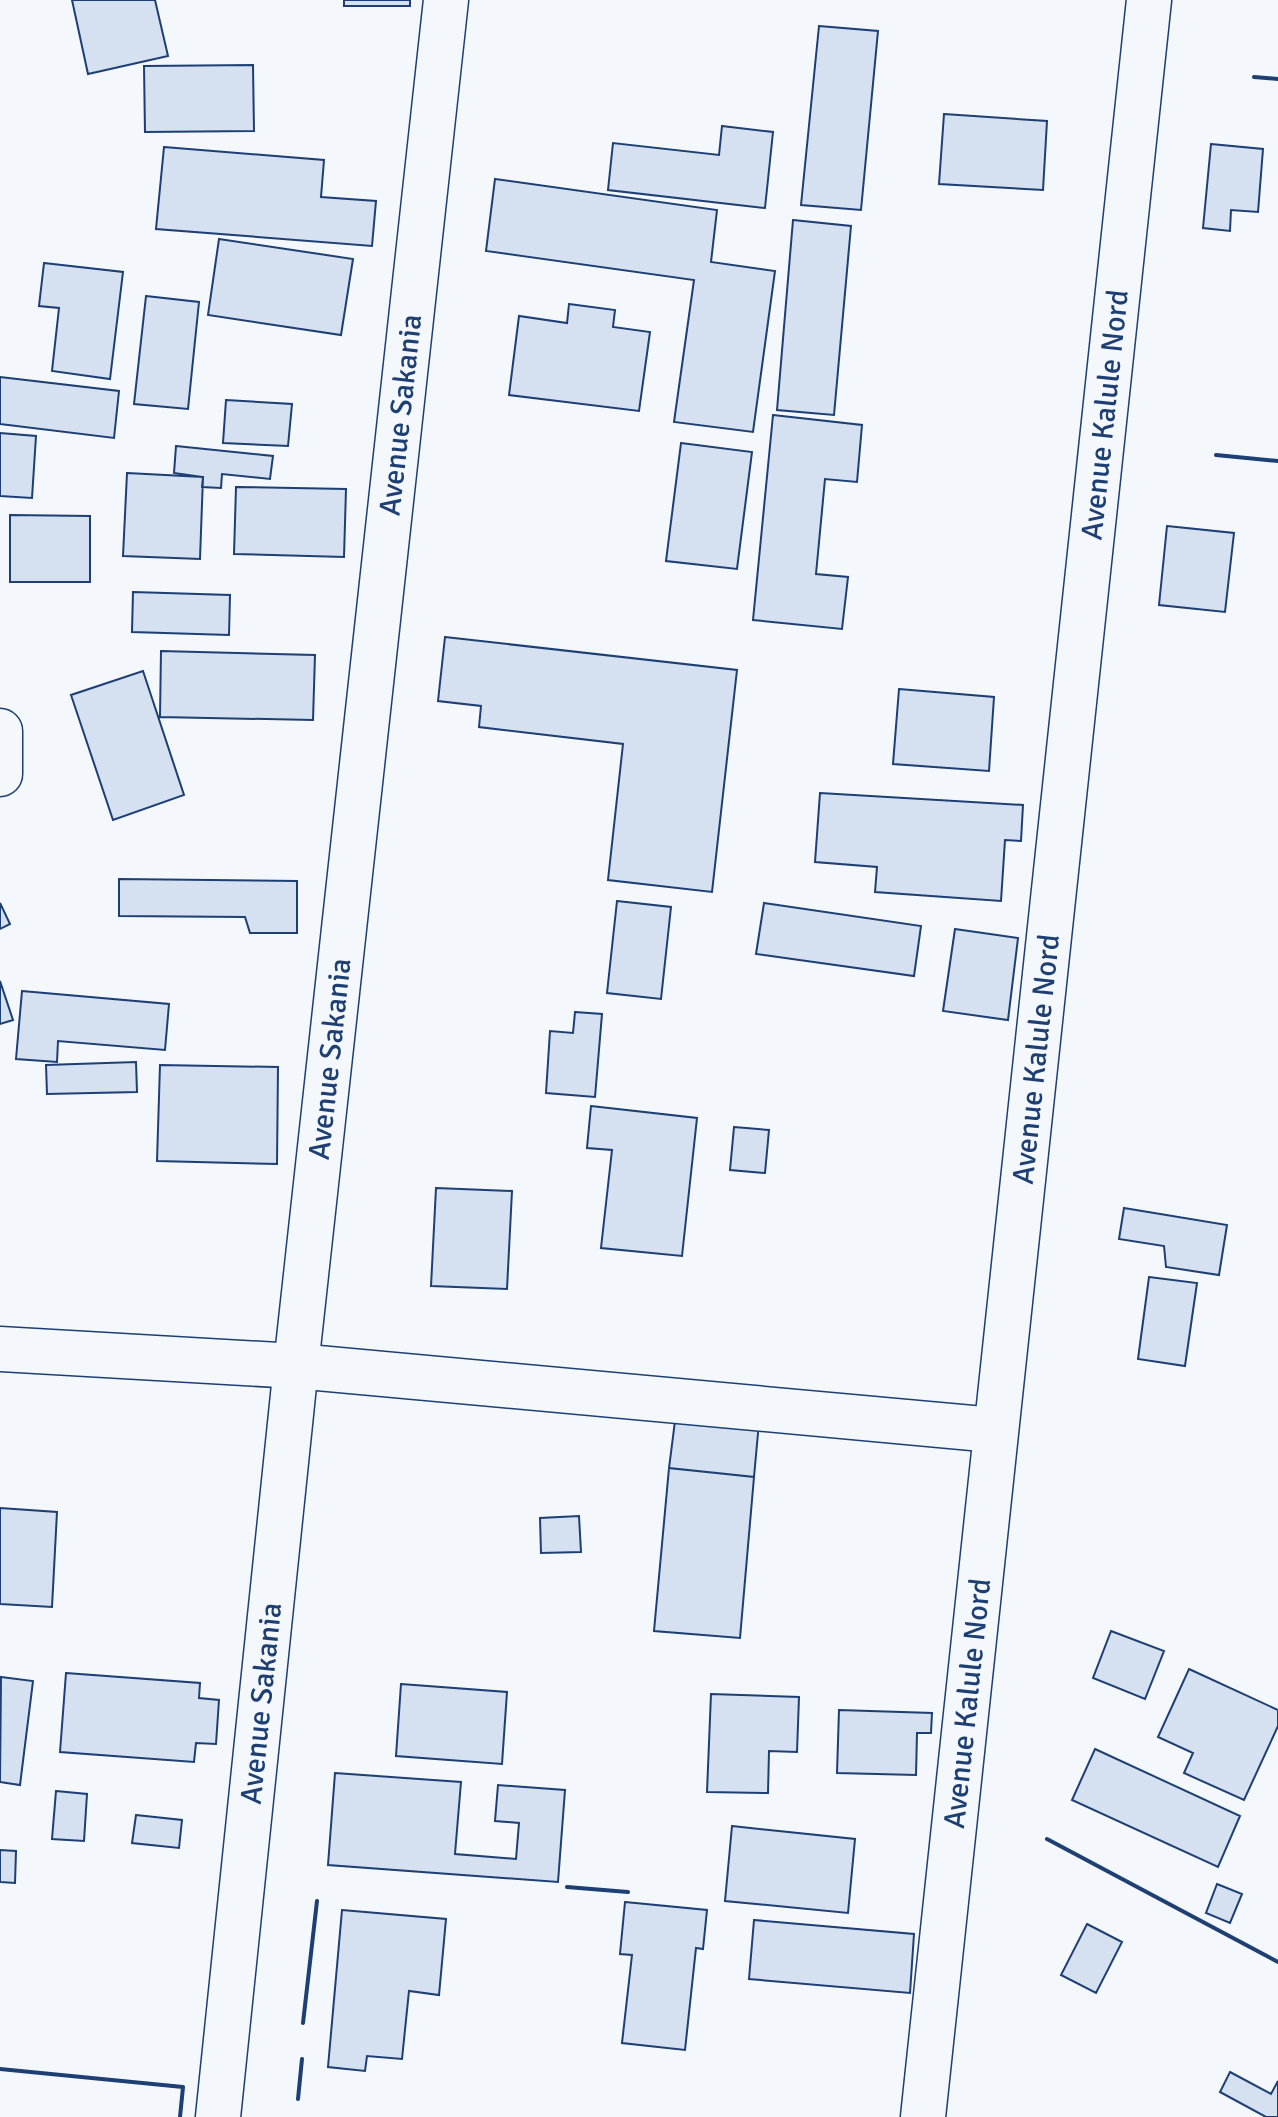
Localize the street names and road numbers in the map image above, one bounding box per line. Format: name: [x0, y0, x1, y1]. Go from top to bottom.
street label: Avenue Kalule Nord: [1073, 288, 1137, 542]
street label: Avenue Sakania: [372, 312, 430, 517]
street label: Avenue Kalule Nord: [1005, 932, 1068, 1186]
street label: Avenue Sakania: [301, 956, 360, 1162]
street label: Avenue Kalule Nord: [936, 1577, 999, 1830]
street label: Avenue Sakania: [233, 1601, 290, 1806]

